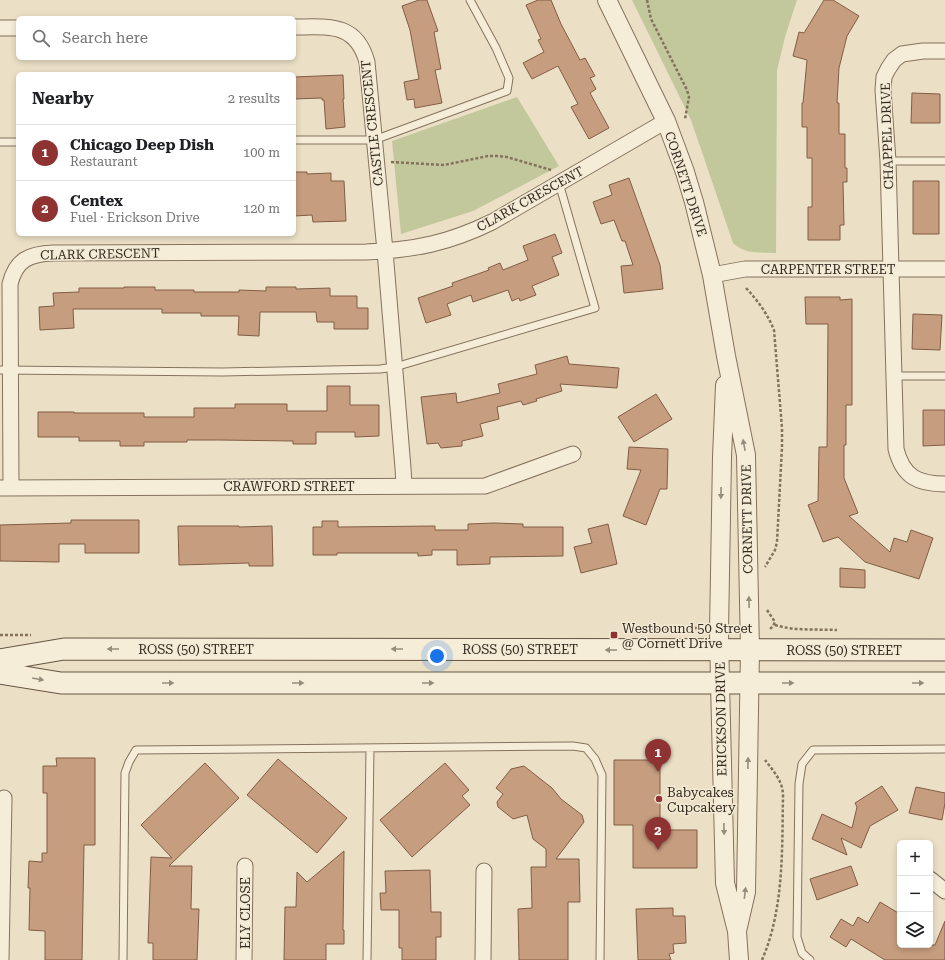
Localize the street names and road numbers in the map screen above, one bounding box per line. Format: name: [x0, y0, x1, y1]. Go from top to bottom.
street label: CASTLE CRESCENT: [358, 59, 386, 187]
street label: CHAPPEL DRIVE: [878, 82, 896, 190]
street label: CORNETT DRIVE: [662, 130, 710, 238]
street label: CLARK CRESCENT: [474, 163, 586, 235]
street label: CLARK CRESCENT: [40, 245, 160, 263]
street label: CARPENTER STREET: [761, 262, 896, 277]
street label: CORNETT DRIVE: [739, 464, 755, 574]
street label: CRAWFORD STREET: [223, 479, 355, 494]
street label: ROSS (50) STREET: [138, 642, 254, 657]
street label: ROSS (50) STREET: [462, 642, 578, 657]
street label: ROSS (50) STREET: [786, 643, 902, 658]
street label: ERICKSON DRIVE: [713, 662, 729, 776]
street label: ELY CLOSE: [238, 877, 253, 949]

